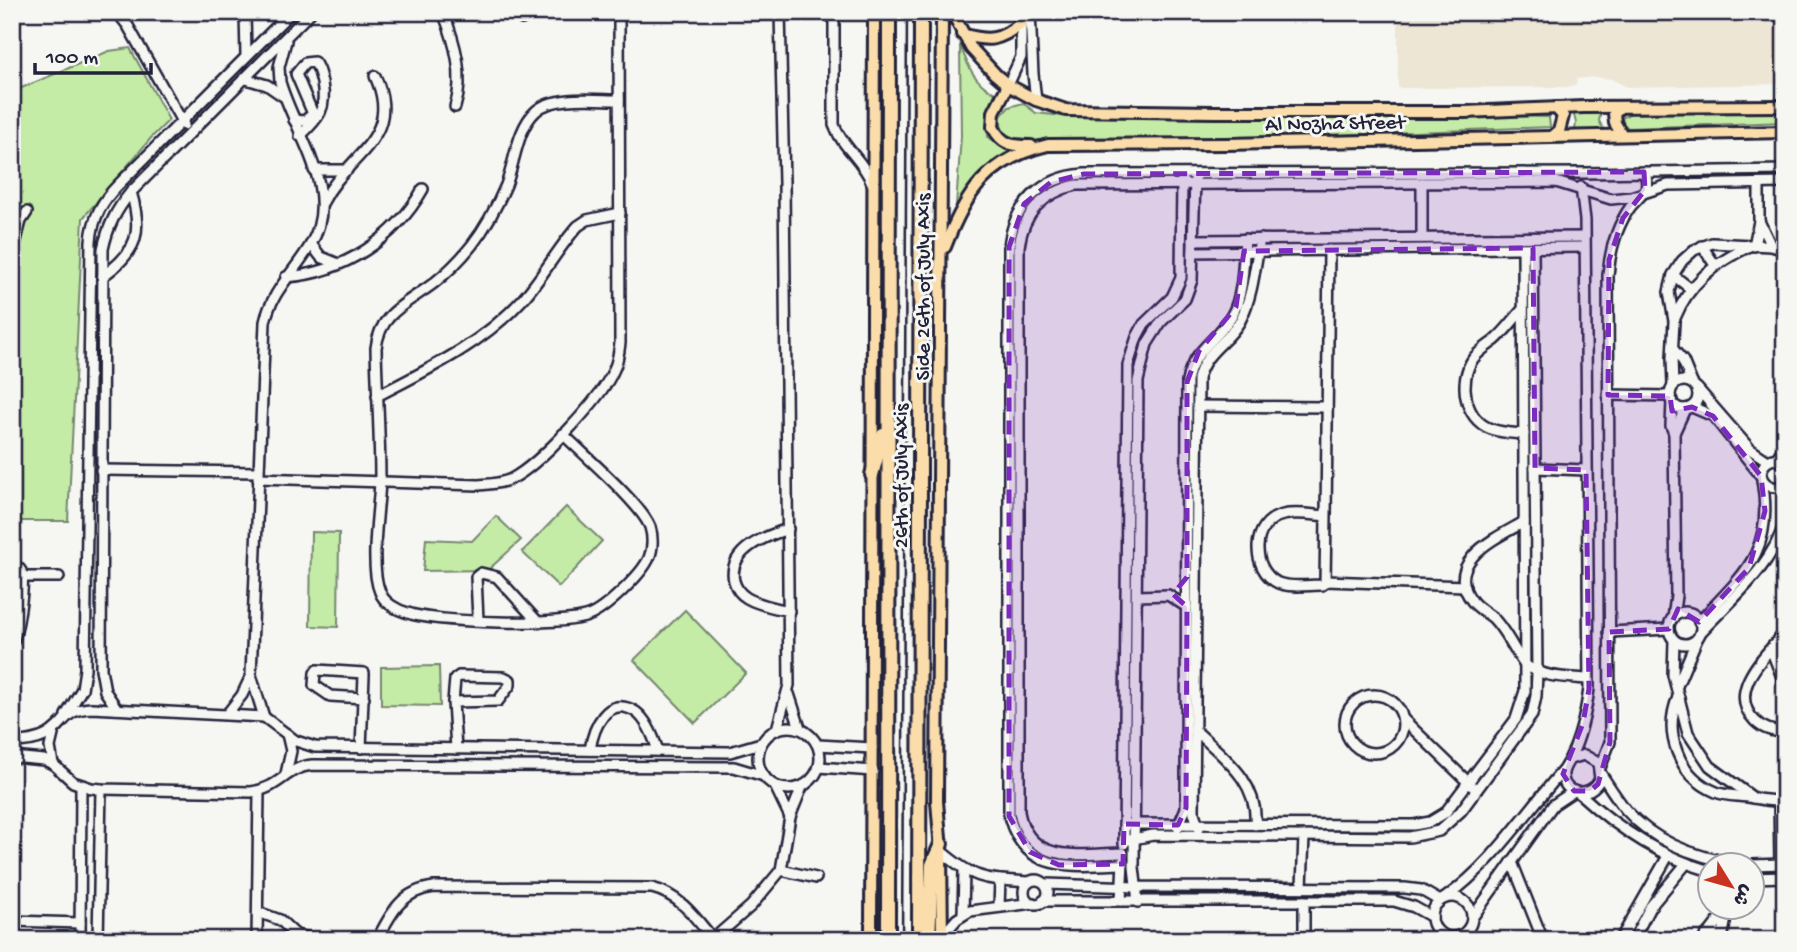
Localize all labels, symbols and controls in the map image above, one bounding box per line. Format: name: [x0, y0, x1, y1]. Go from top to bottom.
scale bar: [35, 32, 150, 76]
text: 100 m: [45, 47, 98, 72]
street label: Al Nozha Street: [1265, 112, 1408, 139]
street label: Side 26th of July Axis: [913, 192, 938, 381]
street label: 26th of July Axis: [891, 402, 916, 548]
north arrow: [1696, 850, 1766, 920]
text: ش: [1726, 879, 1757, 909]

